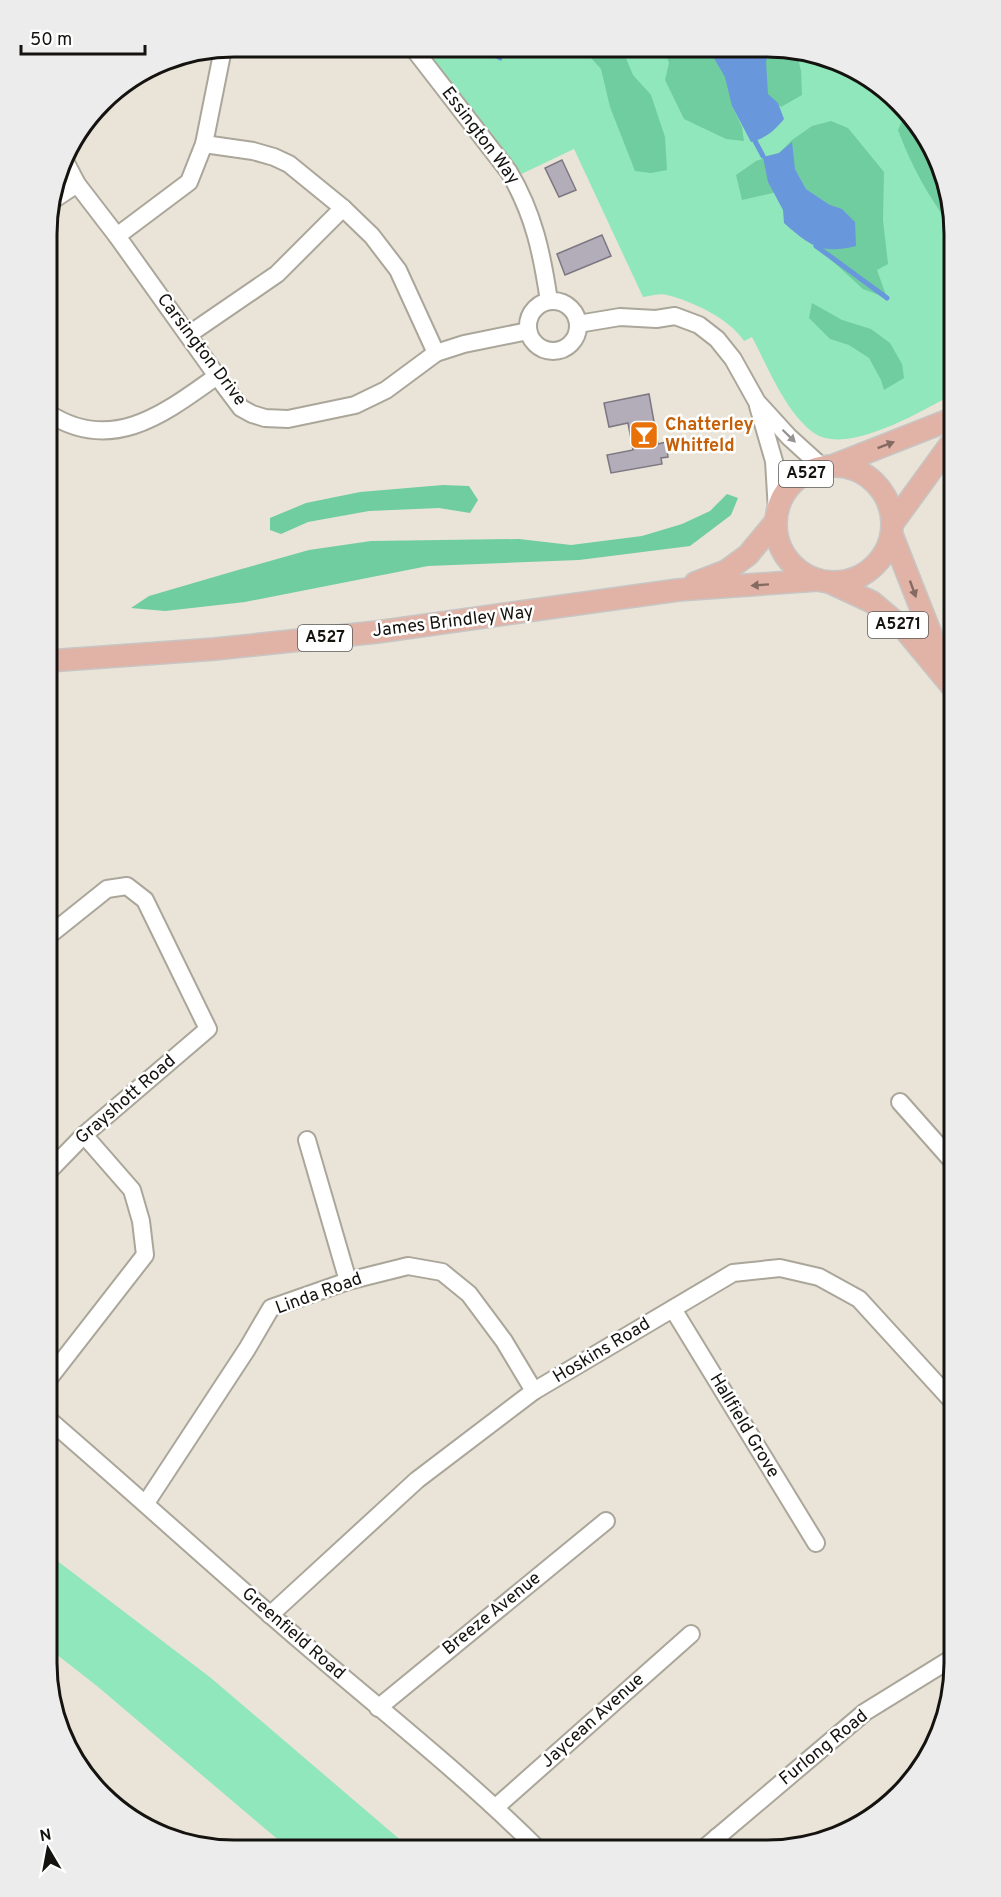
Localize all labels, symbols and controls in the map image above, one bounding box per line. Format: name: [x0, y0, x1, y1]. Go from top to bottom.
scale bar: [21, 18, 146, 56]
text: 50 m: [30, 29, 72, 52]
street label: Essington Way: [436, 82, 524, 190]
street label: Carsington Drive: [151, 289, 251, 411]
place label: Chatterley Whitfeld: [665, 414, 754, 458]
bar icon: Chatterley Whitfeld: [628, 419, 660, 451]
one-way arrow: [781, 428, 795, 442]
one-way arrow: [878, 439, 896, 449]
road number: A527: [779, 461, 833, 487]
one-way arrow: [751, 580, 770, 589]
one-way arrow: [909, 580, 918, 598]
street label: James Brindley Way: [371, 601, 535, 643]
road number: A5271: [868, 612, 928, 638]
road number: A527: [298, 625, 352, 651]
street label: Grayshott Road: [71, 1050, 181, 1150]
street label: Linda Road: [273, 1268, 365, 1320]
street label: Hoskins Road: [549, 1313, 655, 1389]
street label: Hallfield Grove: [704, 1370, 784, 1482]
street label: Breeze Avenue: [438, 1567, 546, 1661]
street label: Greenfield Road: [236, 1583, 350, 1685]
street label: Jaycean Avenue: [537, 1669, 649, 1773]
street label: Furlong Road: [775, 1705, 873, 1791]
north arrow: [18, 1819, 78, 1879]
text: N: [38, 1825, 53, 1847]

